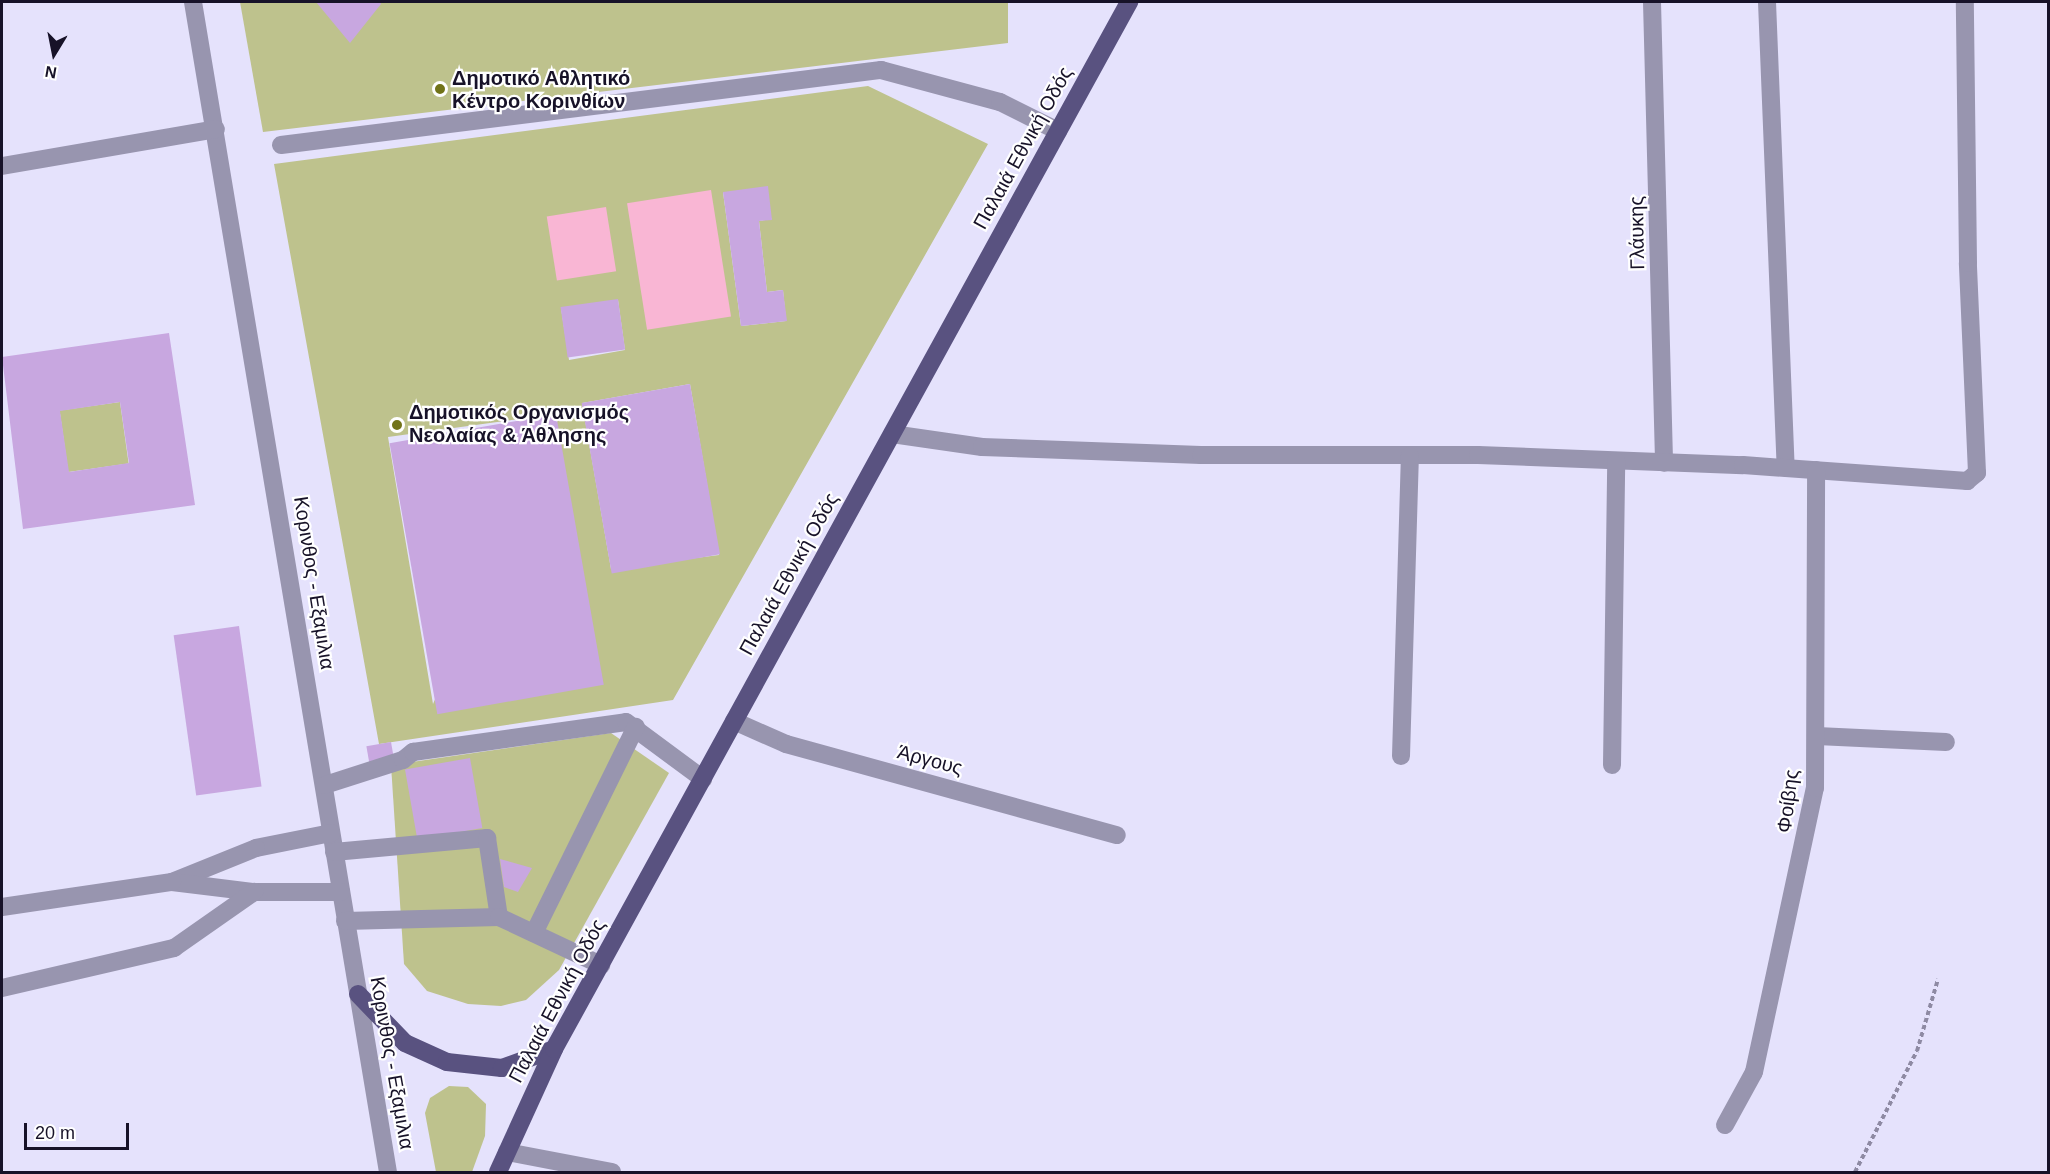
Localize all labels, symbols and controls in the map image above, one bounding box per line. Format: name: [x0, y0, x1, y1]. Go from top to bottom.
north arrow: [24, 24, 84, 84]
text: N: [44, 63, 58, 82]
street label: Παλαιά Εθνική Οδός: [968, 63, 1078, 233]
place label: Δημοτικό Αθλητικό Κέντρο Κορινθίων: [452, 66, 631, 113]
marker: Δημοτικό Αθλητικό Κέντρο Κορινθίων: [433, 82, 447, 96]
street label: Γλάυκης: [1624, 196, 1650, 270]
place label: Δημοτικός Οργανισμός Νεολαίας & Άθλησης: [409, 401, 629, 448]
marker: Δημοτικός Οργανισμός Νεολαίας & Άθλησης: [390, 418, 404, 432]
street label: Παλαιά Εθνική Οδός: [734, 489, 844, 659]
street label: Κορινθος - Εξαμιλια: [288, 495, 340, 671]
street label: Άργους: [895, 740, 965, 780]
street label: Φοίβης: [1772, 768, 1804, 834]
street label: Παλαιά Εθνική Οδός: [504, 915, 610, 1087]
street label: Κορινθος - Εξαμιλια: [365, 975, 419, 1151]
scale bar: [27, 1111, 132, 1149]
text: 20 m: [35, 1123, 75, 1143]

